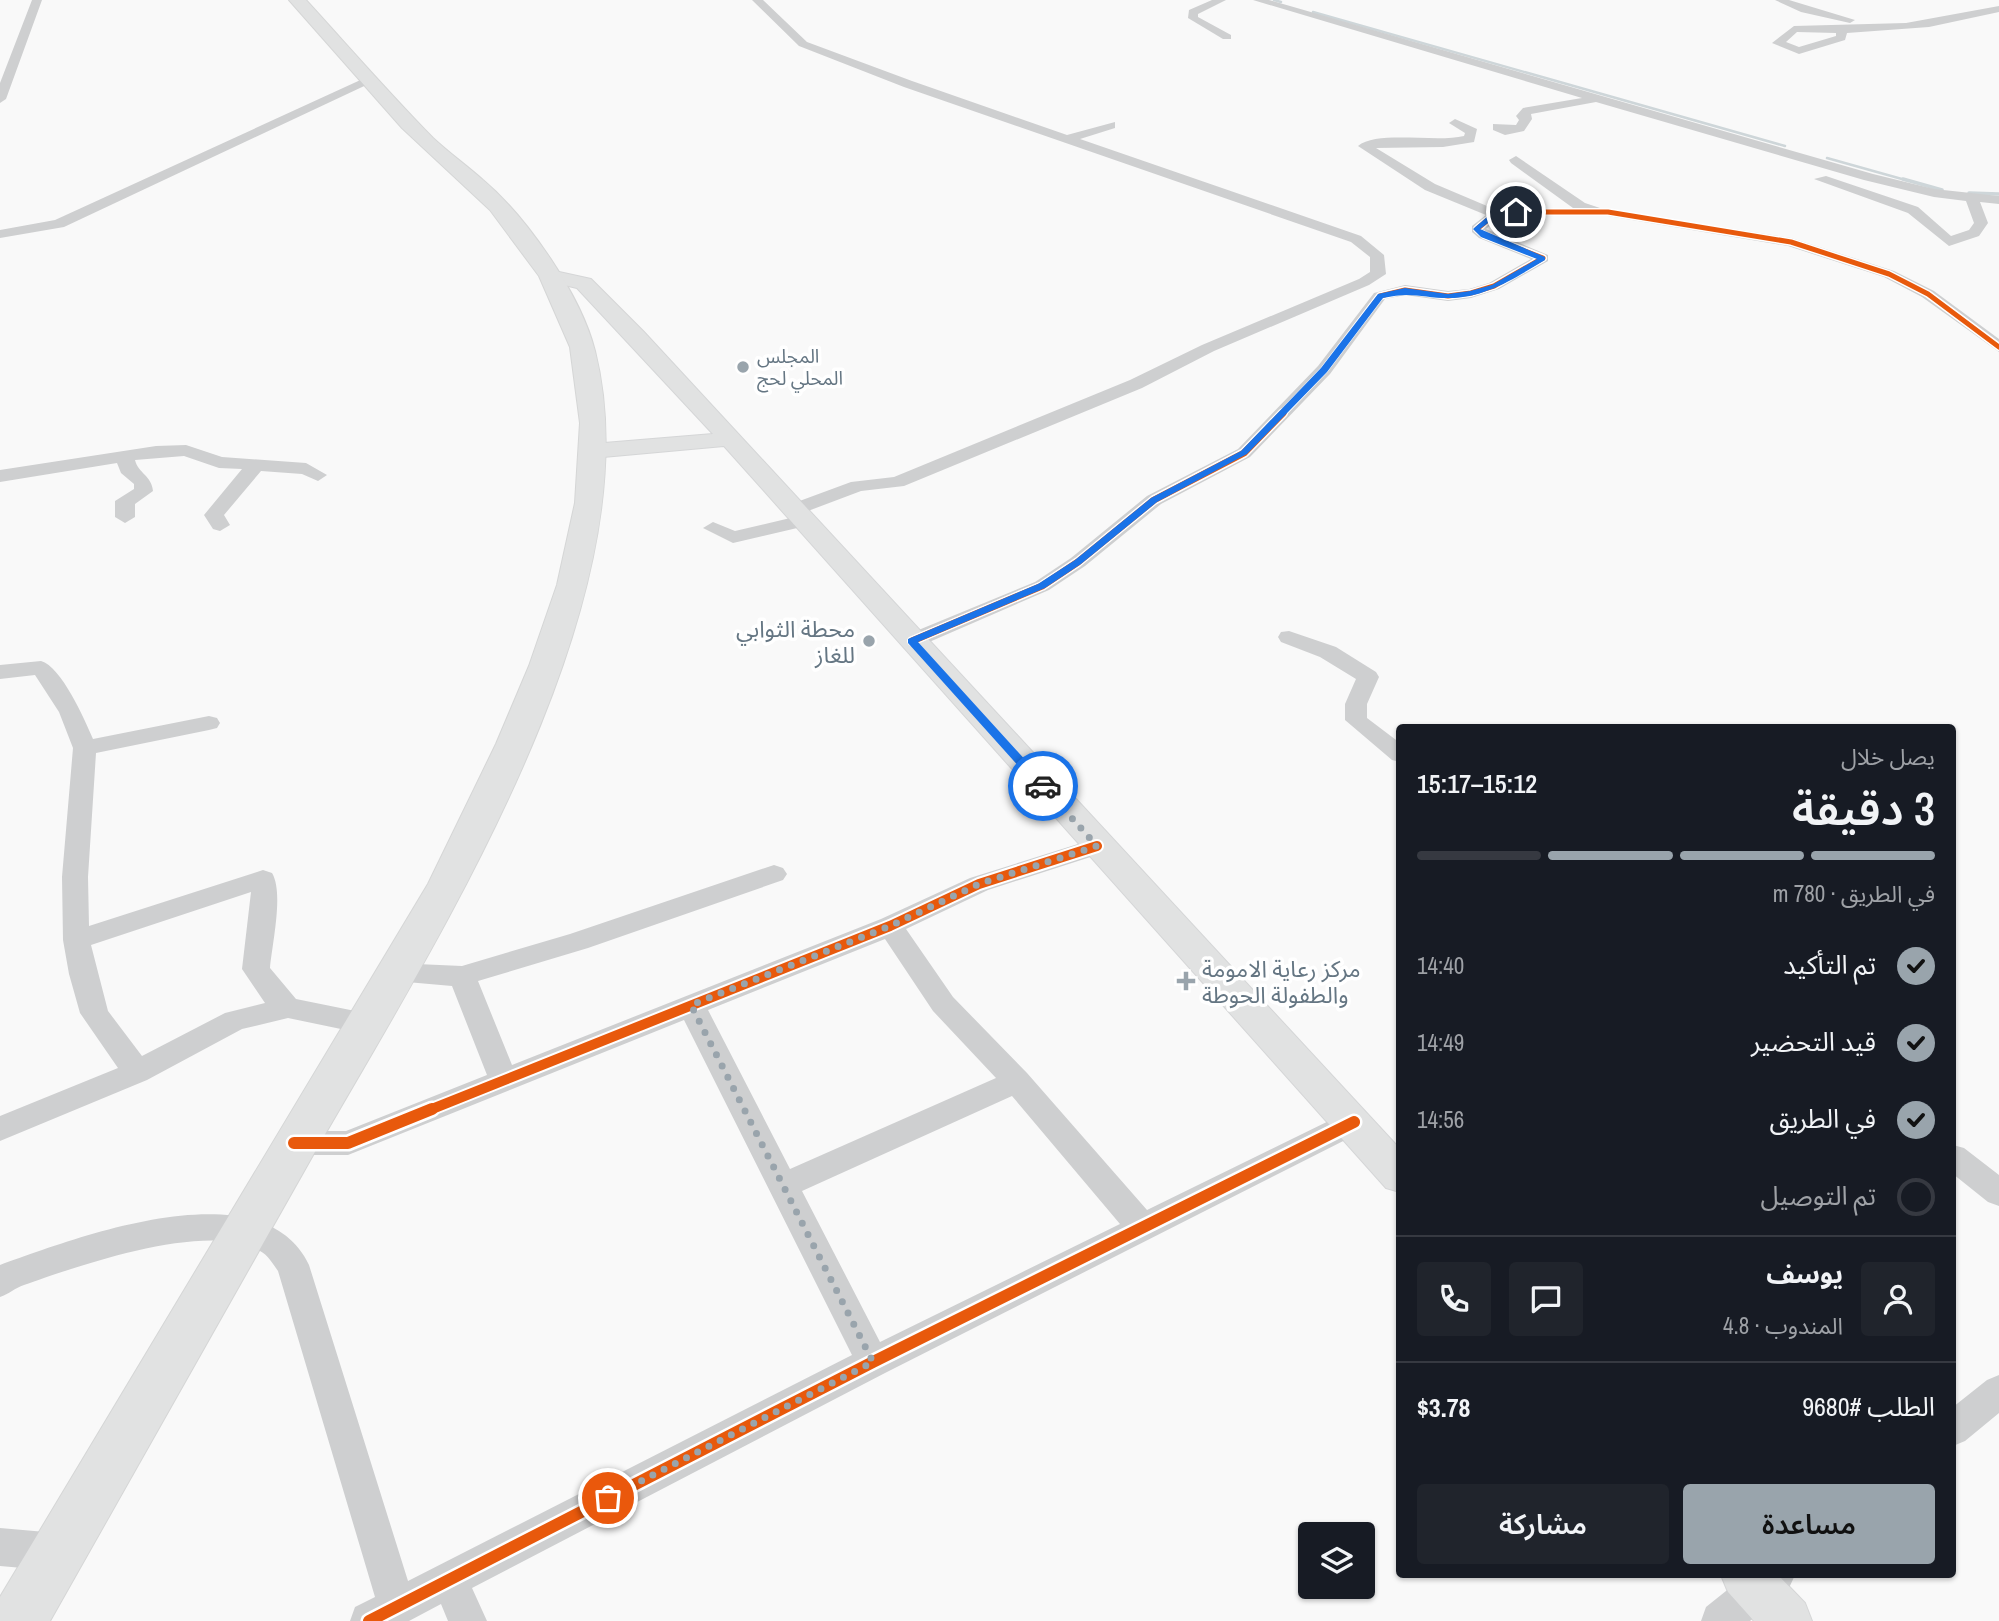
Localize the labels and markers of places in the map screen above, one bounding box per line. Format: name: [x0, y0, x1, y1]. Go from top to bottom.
pin: [1486, 182, 1546, 242]
place label: المجلس المحلي لحج: [757, 343, 843, 393]
marker: المجلس المحلي لحج: [735, 359, 751, 375]
place label: محطة الثوابي للغاز: [736, 613, 855, 670]
marker: محطة الثوابي للغاز: [861, 633, 877, 649]
place label: مركز رعاية الامومة والطفولة الحوطة: [1202, 953, 1361, 1010]
marker: مركز رعاية الامومة والطفولة الحوطة: [1176, 971, 1196, 991]
pin: [578, 1468, 638, 1528]

